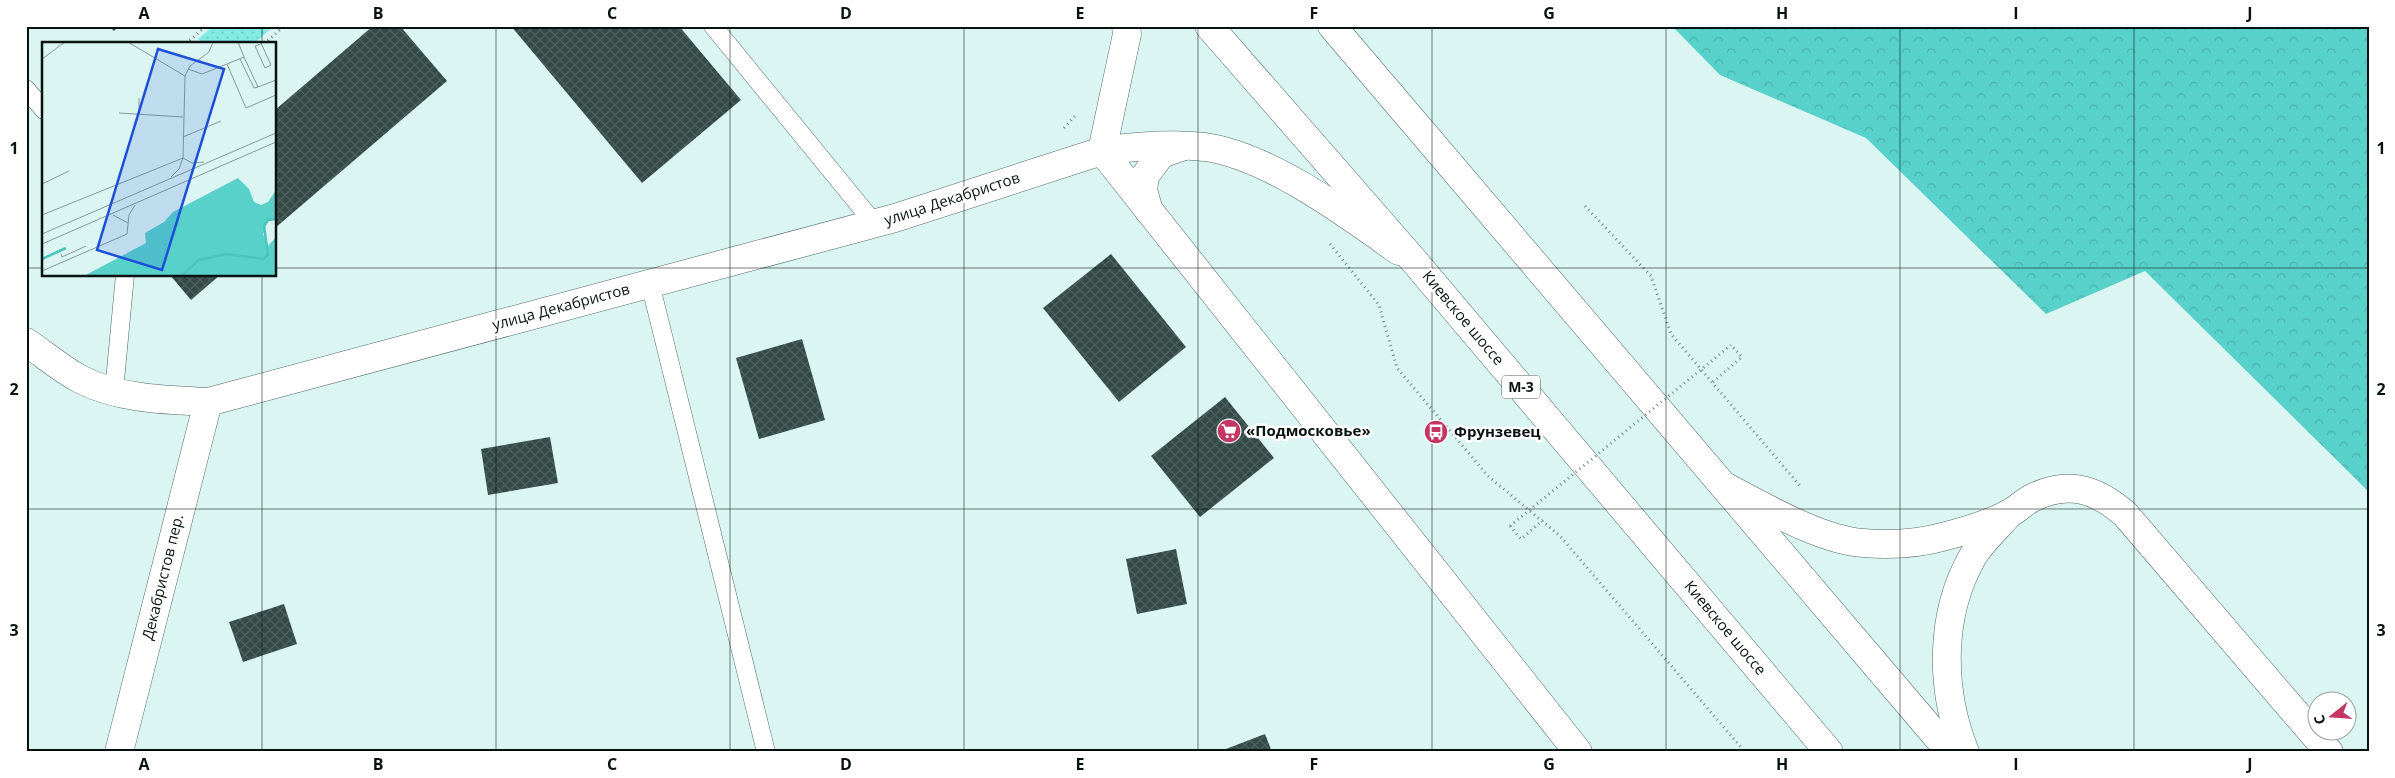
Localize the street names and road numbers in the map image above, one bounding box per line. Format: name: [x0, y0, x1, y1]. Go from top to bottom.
street label: улица Декабристов: [881, 167, 1022, 229]
street label: Киевское шоссе: [1418, 266, 1509, 369]
street label: улица Декабристов: [490, 278, 632, 334]
road number: М-3: [1502, 376, 1540, 398]
street label: Декабристов пер.: [137, 512, 187, 642]
street label: Киевское шоссе: [1680, 576, 1771, 679]

